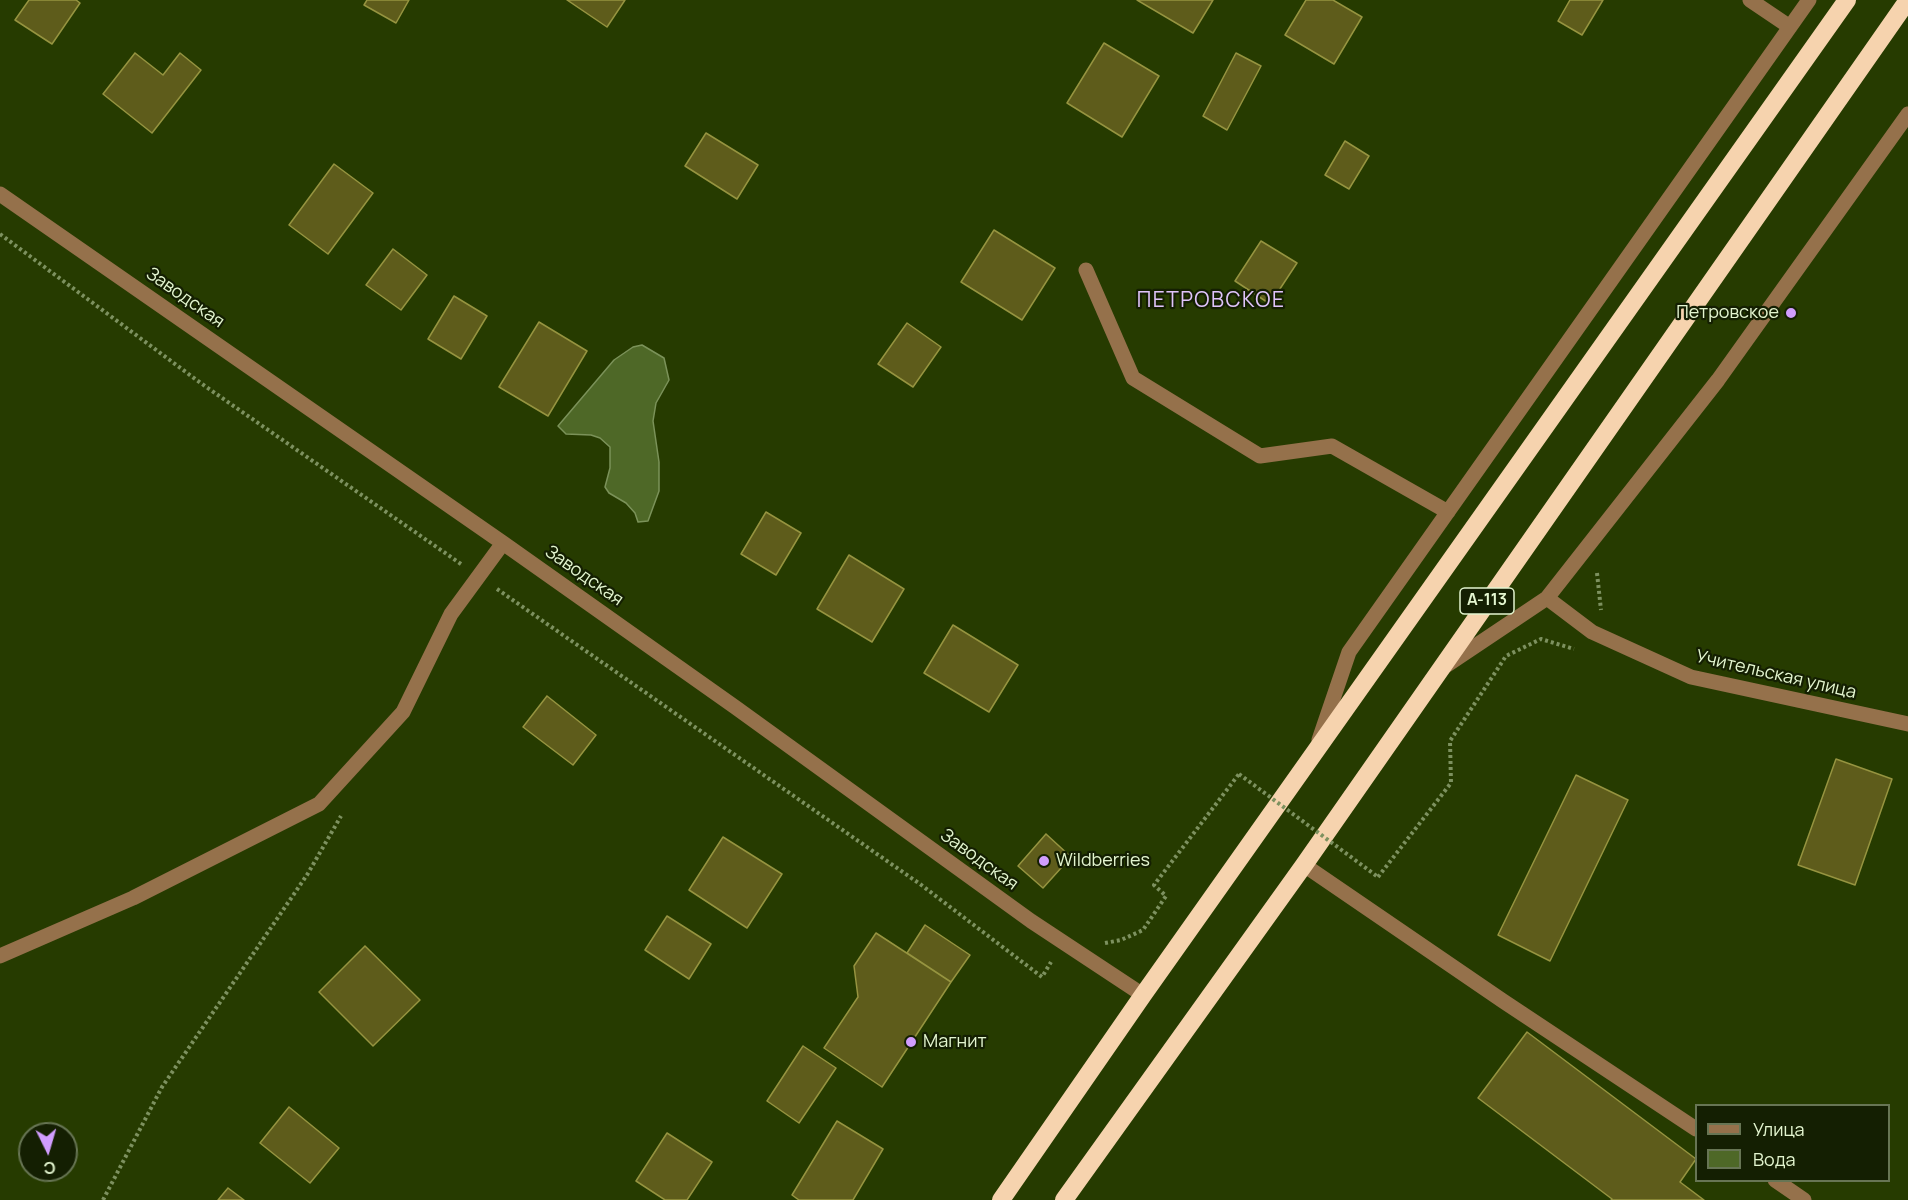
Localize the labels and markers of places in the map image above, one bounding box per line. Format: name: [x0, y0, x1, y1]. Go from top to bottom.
place label: Петровское: [1676, 302, 1779, 324]
marker: Петровское: [1784, 306, 1798, 320]
place label: Wildberries: [1056, 850, 1150, 872]
marker: Wildberries: [1037, 854, 1051, 868]
place label: Магнит: [923, 1031, 986, 1053]
marker: Магнит: [904, 1035, 918, 1049]

